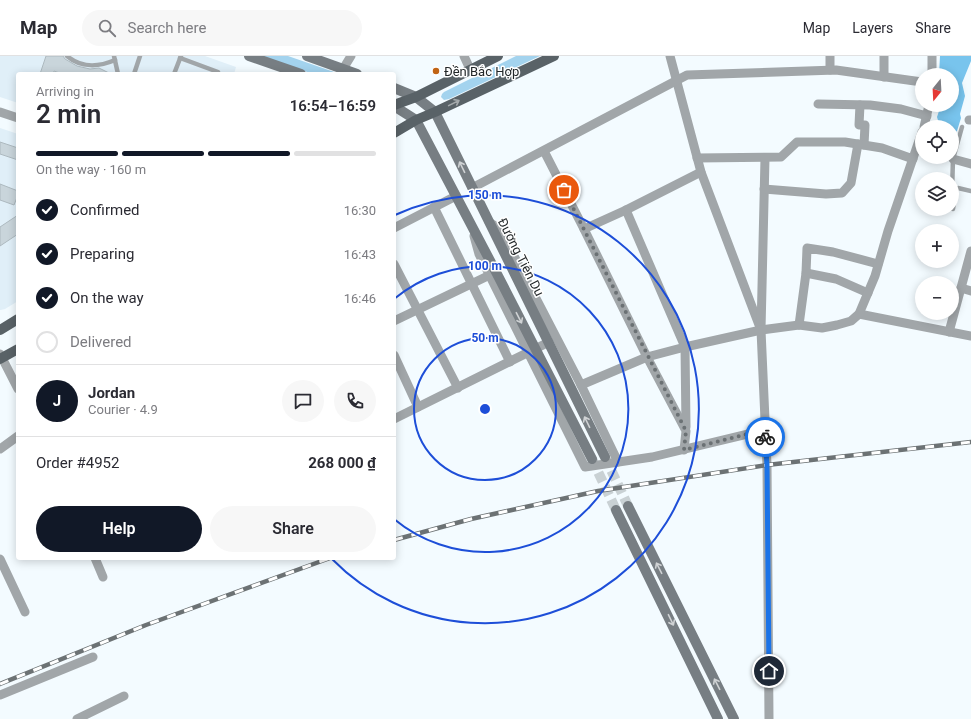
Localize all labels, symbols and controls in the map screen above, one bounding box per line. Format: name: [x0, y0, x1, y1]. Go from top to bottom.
search box: [82, 10, 362, 46]
text: Map: [20, 16, 58, 39]
icon: search: [96, 17, 118, 39]
text: Search here: [128, 19, 206, 37]
text: Map: [803, 20, 830, 36]
text: Layers: [852, 20, 893, 36]
text: Share: [915, 20, 951, 36]
place label: Đền Bắc Hợp: [444, 64, 519, 79]
marker: Đền Bắc Hợp: [431, 66, 441, 76]
north arrow: [915, 68, 959, 112]
map controls: [915, 68, 959, 320]
text: Arriving in: [36, 84, 94, 99]
text: 16:54–16:59: [290, 97, 376, 115]
text: 2 min: [36, 99, 101, 129]
one-way arrow: [448, 99, 460, 106]
button: locate: [915, 120, 959, 164]
one-way arrow: [458, 161, 465, 173]
text: On the way · 160 m: [36, 162, 146, 177]
button: layers: [915, 172, 959, 216]
pin: [547, 173, 581, 207]
icon: bag: [553, 179, 575, 201]
text: 150 m: [468, 188, 502, 202]
icon: check: [36, 199, 58, 221]
text: Confirmed: [70, 201, 140, 219]
text: 16:30: [344, 203, 376, 218]
street label: Đường Tiên Du: [495, 215, 547, 299]
button: +: [915, 224, 959, 268]
icon: check: [36, 243, 58, 265]
text: Preparing: [70, 245, 134, 263]
text: 16:43: [344, 247, 376, 262]
text: 100 m: [468, 259, 502, 273]
button: −: [915, 276, 959, 320]
icon: check: [36, 287, 58, 309]
text: On the way: [70, 289, 144, 307]
text: 16:46: [344, 291, 376, 306]
one-way arrow: [516, 311, 524, 323]
text: 50 m: [471, 331, 499, 345]
text: Delivered: [70, 333, 132, 351]
button: chat: [282, 380, 324, 422]
button: phone: [334, 380, 376, 422]
text: Jordan: [88, 384, 135, 402]
text: J: [53, 392, 61, 410]
text: Courier · 4.9: [88, 402, 158, 417]
centre of rings: [478, 402, 492, 416]
one-way arrow: [583, 416, 590, 428]
courier: [745, 417, 785, 457]
icon: bike: [754, 426, 776, 448]
text: Order #4952: [36, 454, 119, 472]
text: 268 000 ₫: [308, 454, 376, 472]
button: Help: [36, 506, 202, 552]
button: Share: [210, 506, 376, 552]
one-way arrow: [655, 562, 662, 574]
one-way arrow: [668, 614, 675, 626]
pin: [752, 654, 786, 688]
icon: home: [758, 660, 780, 682]
one-way arrow: [713, 678, 720, 690]

